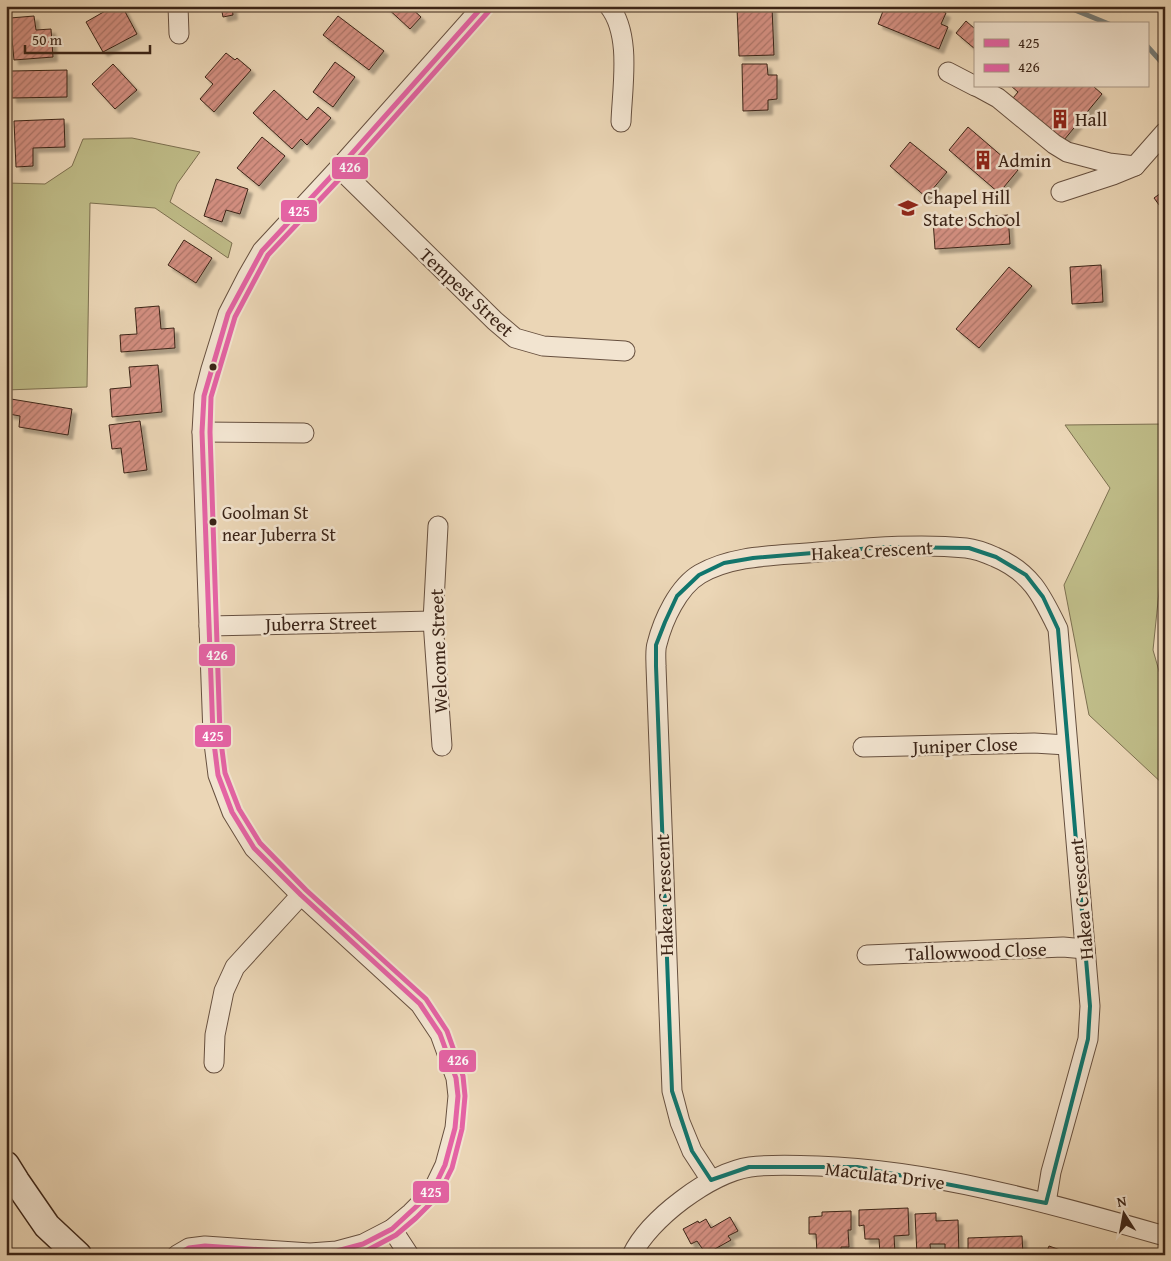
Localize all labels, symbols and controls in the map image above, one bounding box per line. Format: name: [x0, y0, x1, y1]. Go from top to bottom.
scale bar: [25, 22, 150, 54]
legend: [974, 22, 1148, 88]
text: 50 m: [32, 29, 63, 50]
text: 425: [1018, 32, 1040, 53]
text: 426: [1018, 56, 1040, 77]
place label: Hall: [1075, 105, 1107, 133]
building icon: Hall: [1049, 108, 1071, 130]
place label: Admin: [998, 146, 1052, 174]
building icon: Admin: [972, 149, 994, 171]
line badge: 426: [331, 156, 369, 180]
text: 426: [339, 157, 361, 177]
place label: Chapel Hill State School: [923, 183, 1021, 233]
school or university icon: Chapel Hill State School: [897, 197, 919, 219]
line badge: 425: [280, 199, 318, 223]
text: 425: [288, 201, 310, 221]
street label: Tempest Street: [414, 241, 521, 343]
unlabelled marker: [208, 362, 218, 372]
place label: Goolman St near Juberra St: [222, 499, 337, 548]
marker: Goolman St near Juberra St: [208, 517, 218, 527]
street label: Hakea Crescent: [810, 533, 934, 567]
street label: Welcome Street: [422, 588, 454, 714]
street label: Juberra Street: [263, 608, 377, 638]
line badge: 426: [198, 643, 236, 667]
text: 426: [206, 645, 228, 665]
line badge: 425: [194, 724, 232, 748]
text: 425: [202, 726, 224, 746]
street label: Juniper Close: [910, 729, 1018, 761]
street label: Hakea Crescent: [648, 833, 680, 956]
street label: Hakea Crescent: [1062, 837, 1100, 961]
street label: Tallowwood Close: [905, 935, 1047, 967]
line badge: 426: [438, 1049, 477, 1073]
text: 426: [447, 1050, 469, 1070]
street label: Maculata Drive: [824, 1154, 946, 1196]
line badge: 425: [412, 1180, 450, 1204]
text: 425: [420, 1182, 442, 1202]
north arrow: [1098, 1188, 1148, 1238]
text: N: [1115, 1190, 1129, 1212]

